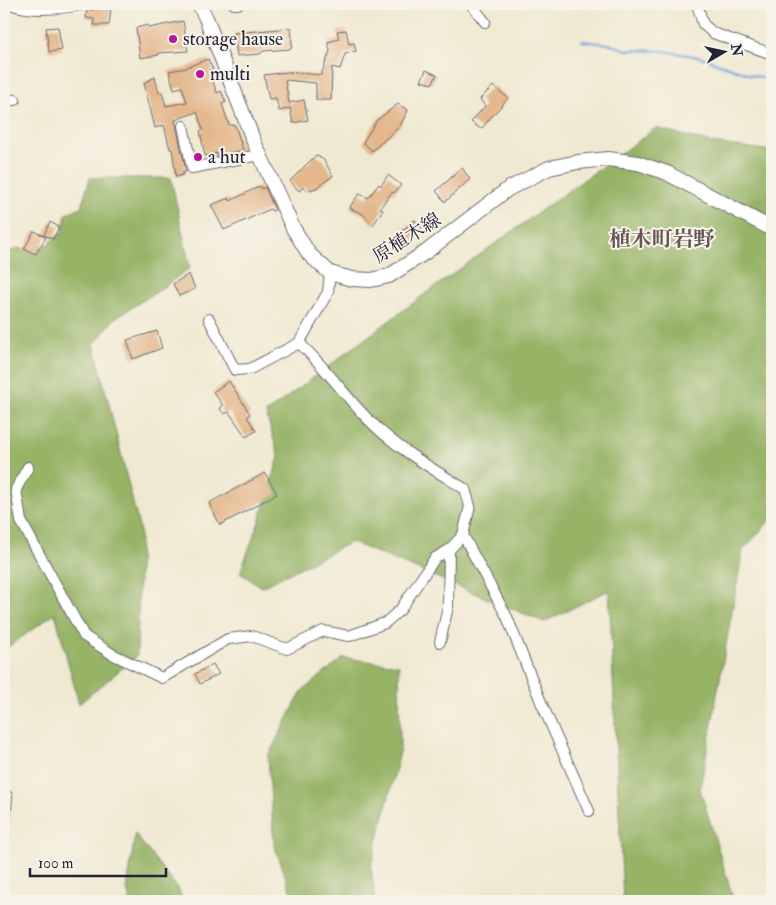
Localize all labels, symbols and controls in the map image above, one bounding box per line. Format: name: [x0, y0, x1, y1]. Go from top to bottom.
place label: storage hause: [183, 27, 283, 51]
north arrow: [698, 28, 748, 78]
marker: storage hause: [167, 33, 179, 45]
text: N: [727, 42, 746, 58]
place label: multi: [210, 62, 250, 86]
marker: multi: [194, 68, 206, 80]
place label: a hut: [208, 145, 246, 169]
marker: a hut: [192, 151, 204, 163]
street label: 原植木線: [368, 208, 446, 268]
district label: 植木町岩野: [610, 226, 715, 253]
scale bar: [30, 845, 166, 877]
text: 100 m: [38, 854, 74, 873]

